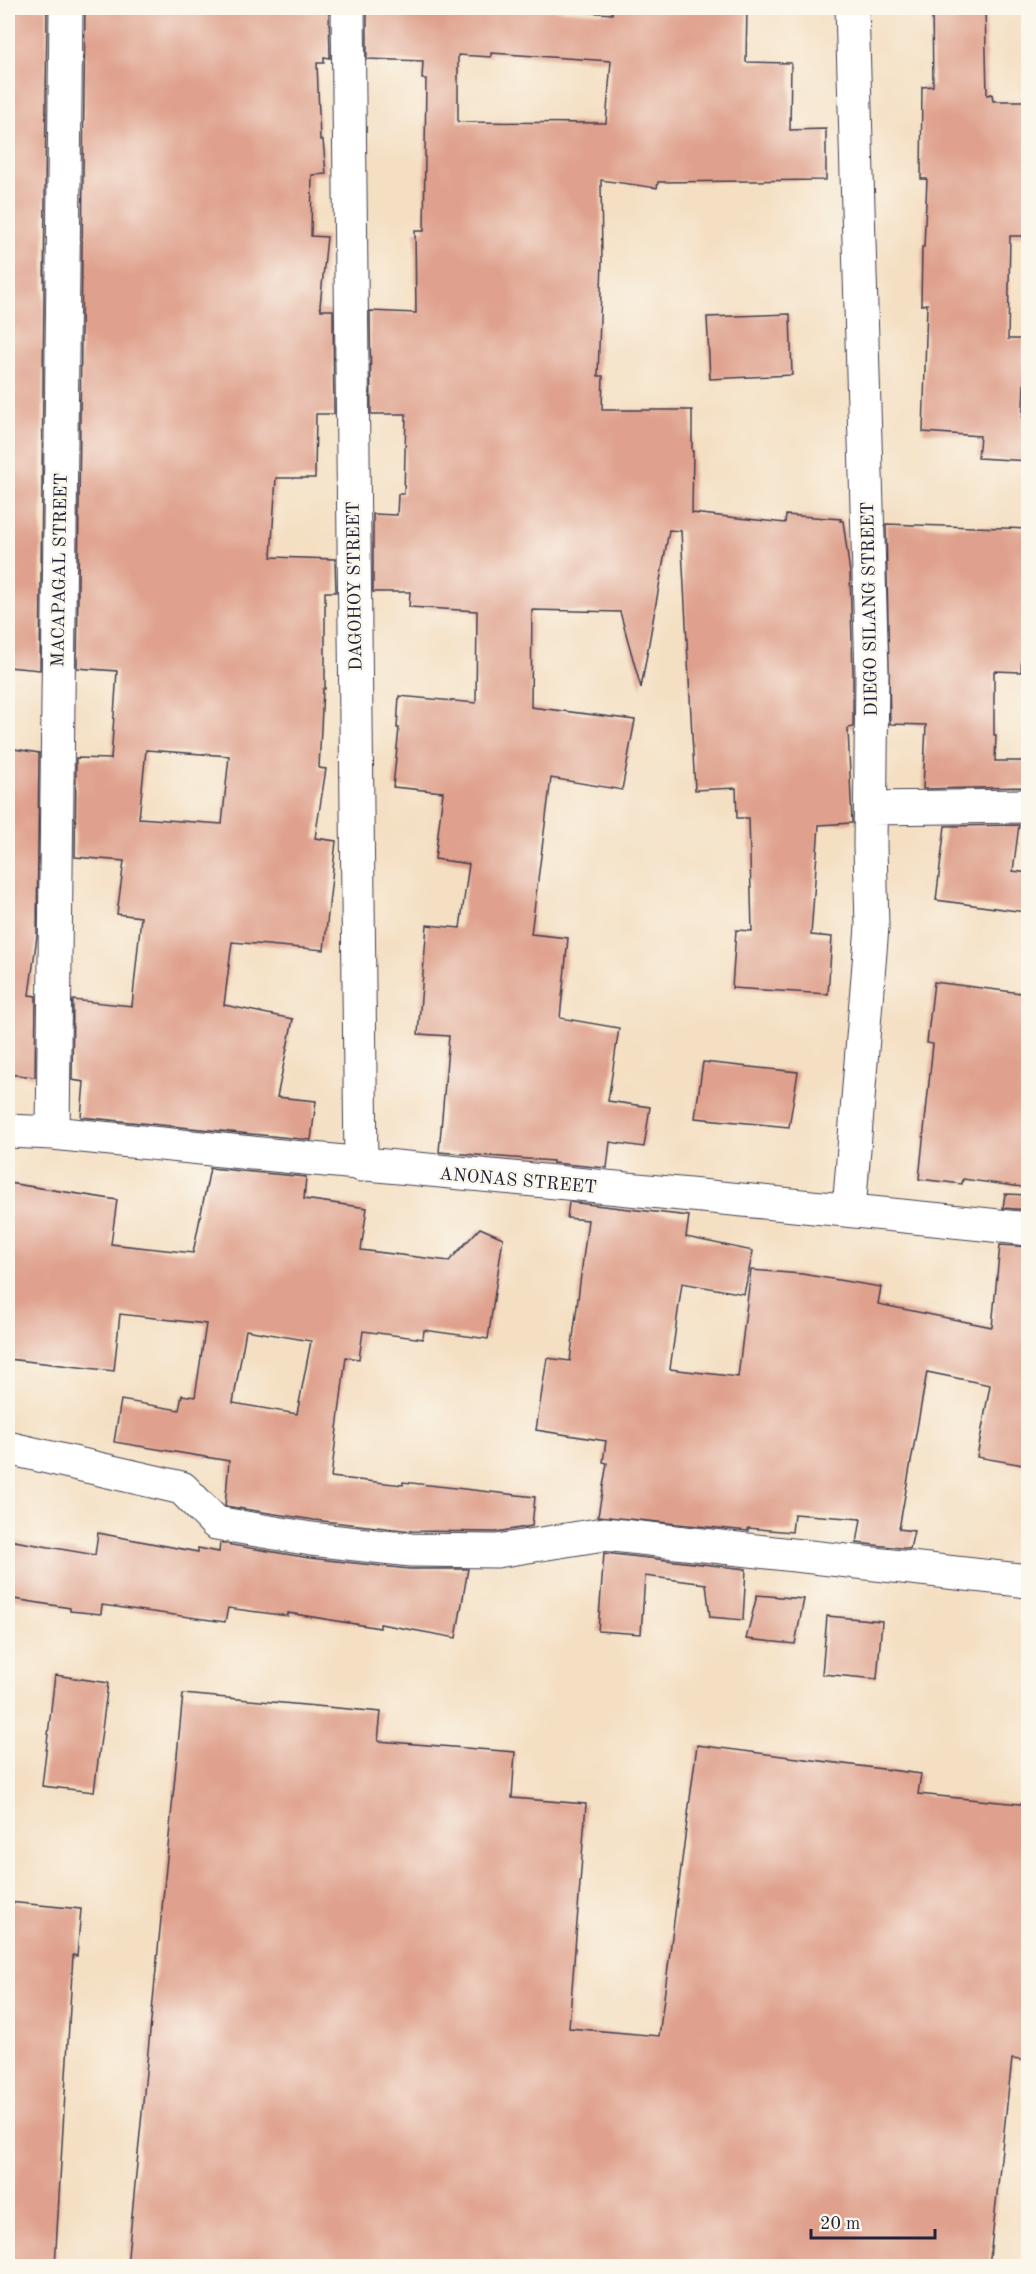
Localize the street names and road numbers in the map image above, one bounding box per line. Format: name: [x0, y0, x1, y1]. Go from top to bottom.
street label: MACAPAGAL STREET: [49, 473, 71, 667]
street label: DAGOHOY STREET: [345, 501, 365, 671]
street label: DIEGO SILANG STREET: [859, 502, 881, 716]
street label: ANONAS STREET: [438, 1165, 597, 1197]

